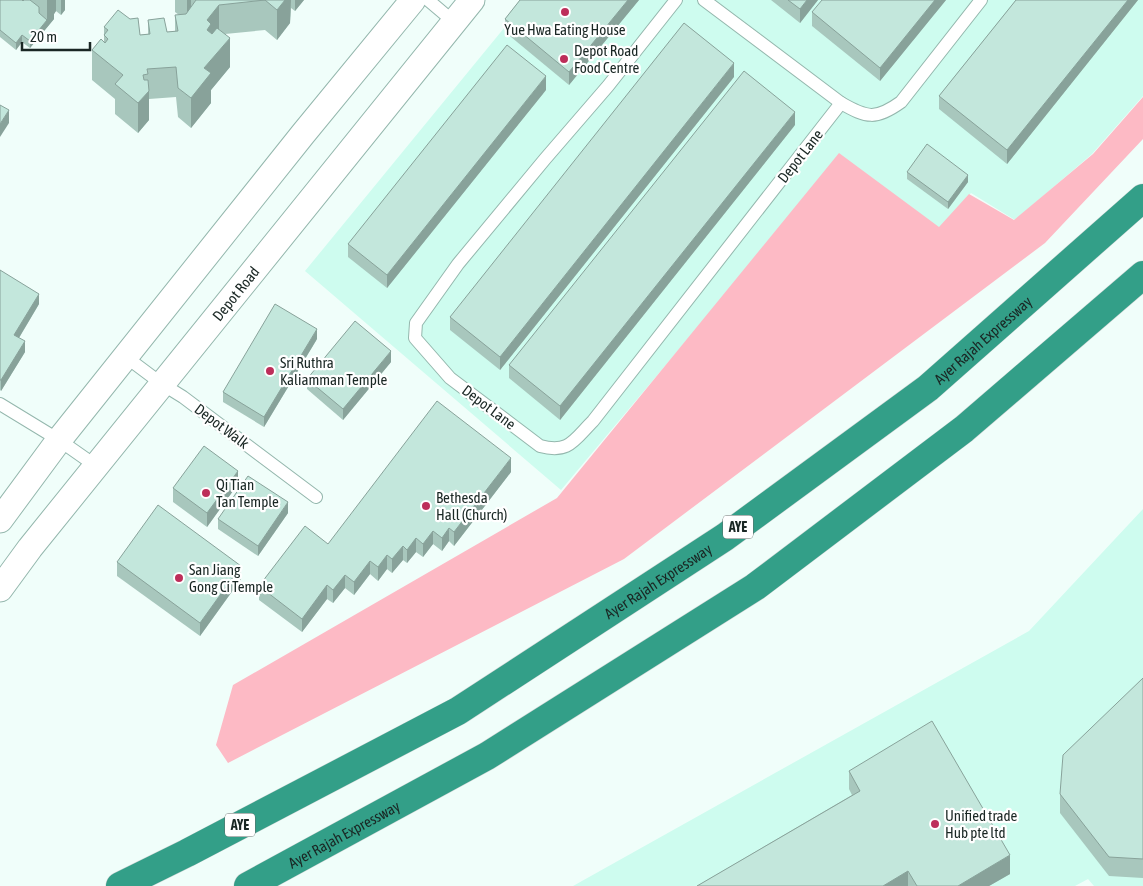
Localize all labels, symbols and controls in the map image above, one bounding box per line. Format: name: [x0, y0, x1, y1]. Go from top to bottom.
marker: Yue Hwa Eating House: [559, 6, 571, 18]
scale bar: [22, 20, 90, 52]
place label: Yue Hwa Eating House: [504, 21, 626, 38]
text: 20 m: [30, 28, 57, 45]
place label: Depot Road Food Centre: [574, 42, 640, 76]
marker: Depot Road Food Centre: [558, 53, 570, 65]
street label: Depot Lane: [774, 126, 826, 186]
street label: Depot Road: [209, 263, 262, 324]
street label: Ayer Rajah Expressway: [930, 292, 1035, 387]
place label: Sri Ruthra Kaliamman Temple: [280, 354, 388, 388]
marker: Sri Ruthra Kaliamman Temple: [264, 365, 276, 377]
street label: Depot Lane: [459, 381, 519, 433]
street label: Depot Walk: [191, 400, 253, 452]
place label: Qi Tian Tan Temple: [216, 476, 279, 510]
marker: Qi Tian Tan Temple: [200, 487, 212, 499]
place label: Bethesda Hall (Church): [436, 489, 507, 523]
marker: Bethesda Hall (Church): [420, 500, 432, 512]
road number: AYE: [723, 516, 753, 538]
street label: Ayer Rajah Expressway: [601, 540, 714, 622]
place label: San Jiang Gong Ci Temple: [189, 561, 273, 595]
marker: San Jiang Gong Ci Temple: [173, 572, 185, 584]
street label: Ayer Rajah Expressway: [285, 797, 402, 871]
place label: Unified trade Hub pte ltd: [945, 807, 1018, 841]
road number: AYE: [225, 814, 255, 836]
marker: Unified trade Hub pte ltd: [929, 818, 941, 830]

